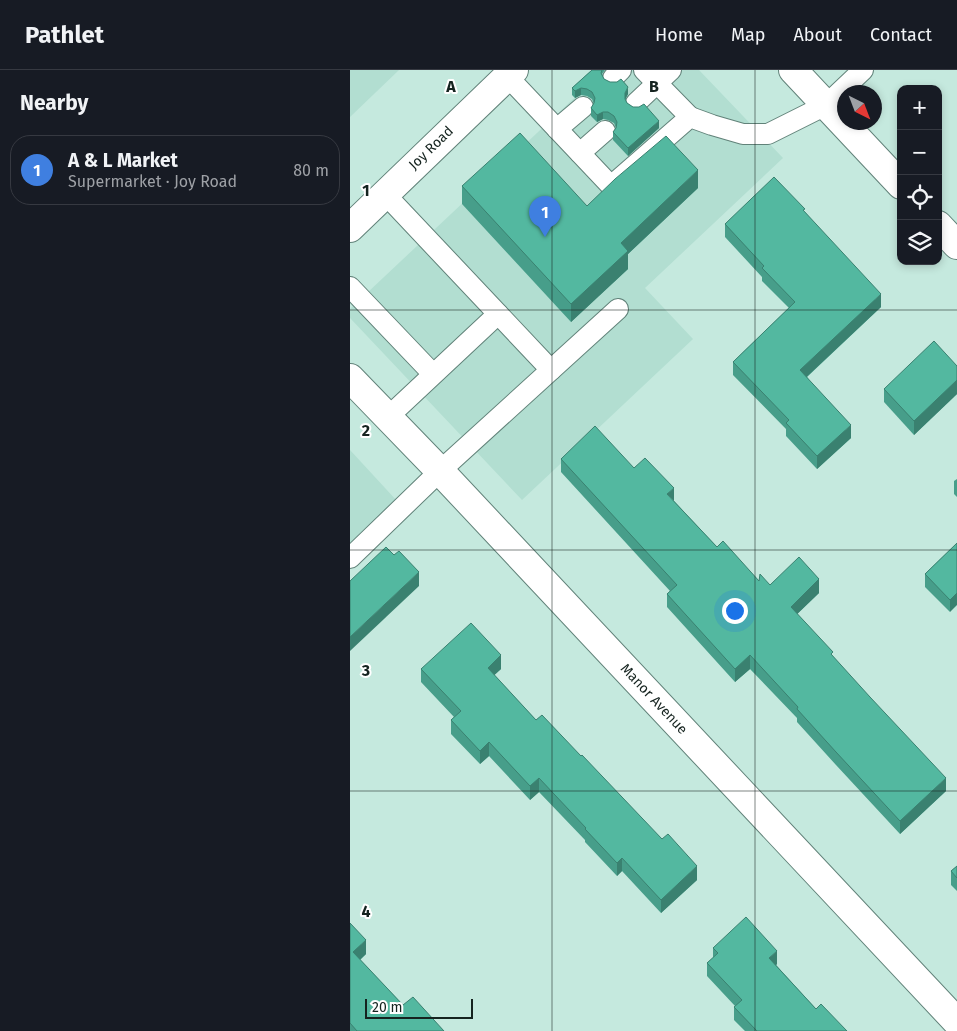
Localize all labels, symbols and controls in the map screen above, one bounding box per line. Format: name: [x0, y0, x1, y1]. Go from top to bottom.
text: Pathlet: [25, 21, 104, 49]
text: Home: [655, 24, 703, 46]
text: Map: [731, 24, 765, 46]
text: About: [793, 24, 842, 46]
text: Contact: [870, 24, 932, 46]
text: A: [445, 77, 456, 96]
text: B: [649, 77, 659, 96]
north arrow: [837, 85, 882, 130]
map controls: [897, 85, 942, 265]
button: +: [897, 85, 942, 130]
text: Nearby: [20, 90, 88, 116]
street label: Joy Road: [405, 123, 457, 173]
button: −: [897, 130, 942, 175]
text: A & L Market: [68, 149, 178, 172]
text: 1: [33, 161, 41, 180]
text: 80 m: [293, 161, 329, 180]
text: Supermarket · Joy Road: [68, 172, 237, 191]
button: locate: [897, 175, 942, 220]
text: 1: [362, 181, 370, 200]
pin: 1: [529, 196, 561, 237]
button: layers: [897, 220, 942, 265]
text: 2: [362, 421, 370, 440]
your location: [722, 598, 748, 624]
street label: Manor Avenue: [617, 660, 691, 738]
text: 3: [361, 661, 370, 680]
text: 4: [361, 902, 371, 921]
scale bar: [365, 996, 472, 1019]
text: 20 m: [372, 999, 402, 1016]

